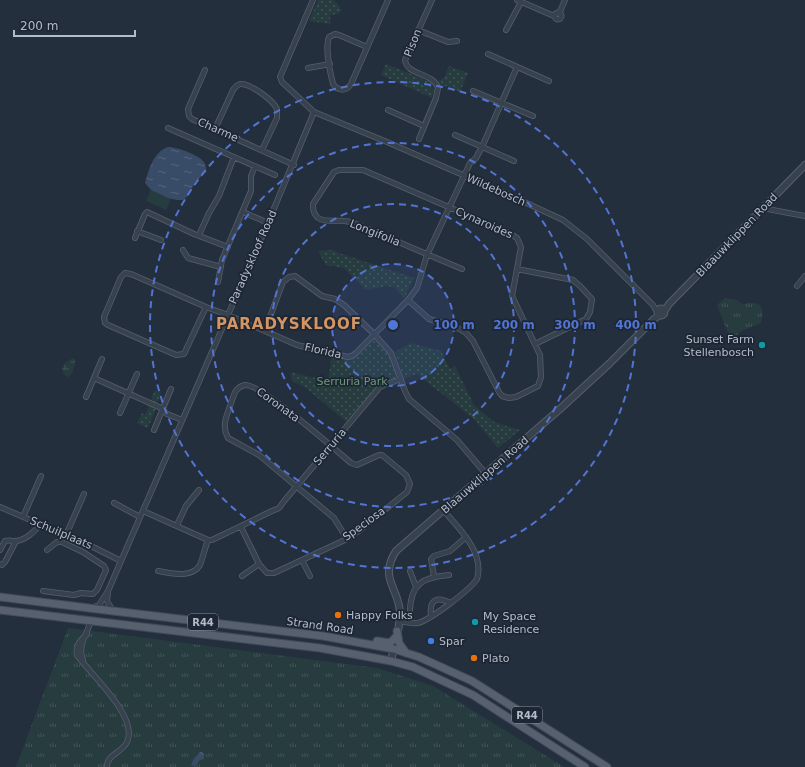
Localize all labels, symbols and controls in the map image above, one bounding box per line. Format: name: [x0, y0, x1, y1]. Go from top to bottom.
scale bar: [14, 12, 135, 38]
text: 200 m: [20, 19, 58, 33]
street label: Pison: [402, 27, 424, 59]
street label: Charme: [196, 115, 241, 145]
street label: Wildebosch: [465, 171, 527, 209]
street label: Blaauwklippen Road: [694, 190, 780, 280]
street label: Cynaroides: [453, 205, 515, 242]
street label: Paradyskloof Road: [226, 208, 280, 306]
street label: Longifolia: [348, 217, 402, 249]
district label: PARADYSKLOOF: [216, 315, 362, 333]
centre of rings: [386, 318, 400, 332]
text: 100 m: [433, 318, 475, 332]
text: 200 m: [493, 318, 535, 332]
text: 300 m: [554, 318, 596, 332]
text: 400 m: [615, 318, 657, 332]
place label: Sunset Farm Stellenbosch: [684, 333, 754, 359]
street label: Florida: [303, 340, 343, 362]
marker: Sunset Farm Stellenbosch: [757, 340, 767, 350]
park label: Serruria Park: [316, 375, 388, 388]
street label: Coronata: [254, 385, 302, 425]
street label: Serruria: [311, 426, 349, 468]
street label: Blaauwklippen Road: [439, 434, 531, 516]
street label: Speciosa: [340, 504, 388, 544]
street label: Schuilplaats: [28, 514, 94, 552]
place label: Happy Folks: [346, 609, 413, 622]
marker: Happy Folks: [333, 610, 343, 620]
place label: My Space Residence: [483, 610, 539, 636]
road number: R44: [188, 614, 218, 630]
street label: Strand Road: [286, 615, 354, 637]
marker: My Space Residence: [470, 617, 480, 627]
place label: Spar: [439, 635, 465, 648]
marker: Spar: [426, 636, 436, 646]
place label: Plato: [482, 652, 510, 665]
marker: Plato: [469, 653, 479, 663]
road number: R44: [512, 707, 542, 723]

